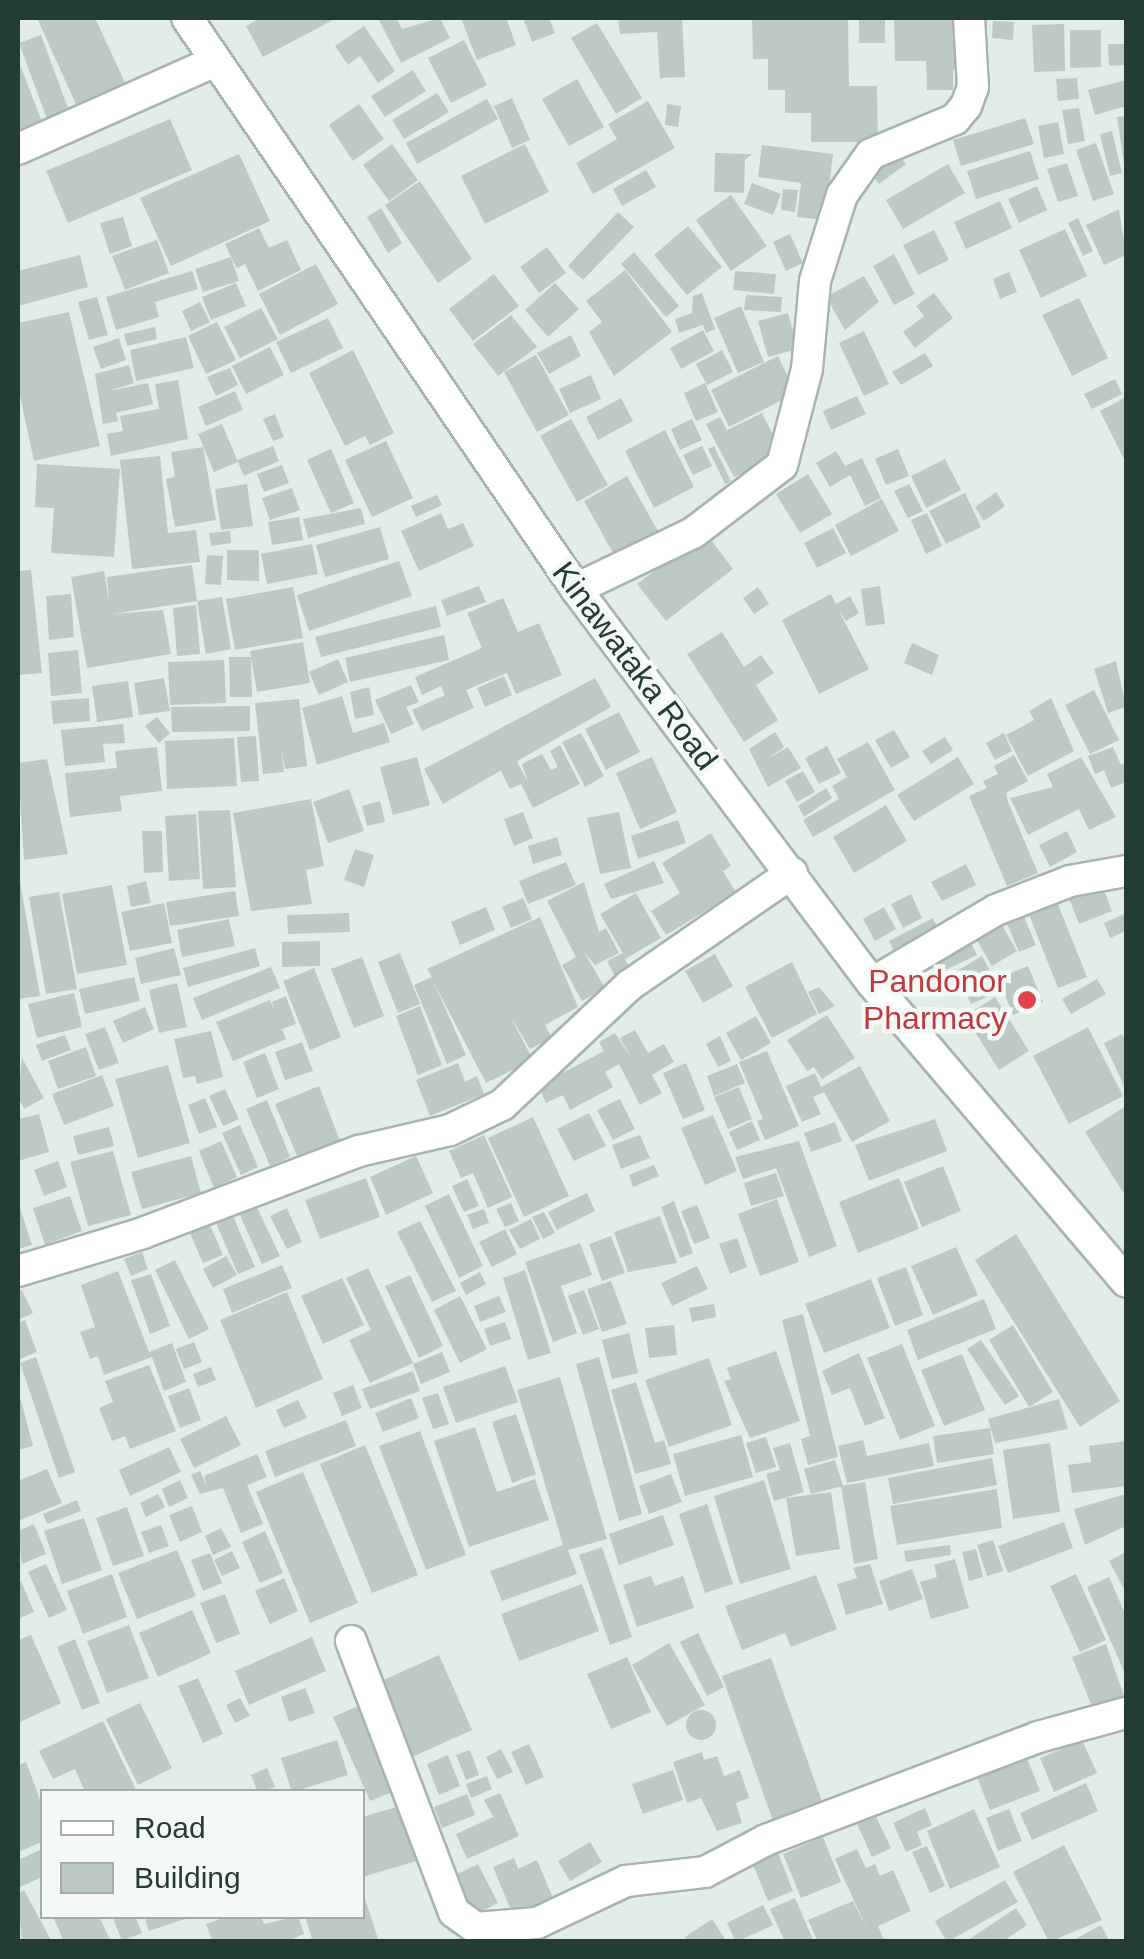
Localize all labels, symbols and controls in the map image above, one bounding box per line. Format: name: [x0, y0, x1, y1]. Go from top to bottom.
street label: Kinawataka Road: [544, 554, 726, 778]
place label: Pandonor Pharmacy: [863, 963, 1007, 1038]
marker: Pandonor Pharmacy: [1016, 989, 1038, 1011]
legend: [40, 1789, 365, 1919]
text: Road: [134, 1811, 206, 1844]
text: Building: [134, 1861, 241, 1894]

